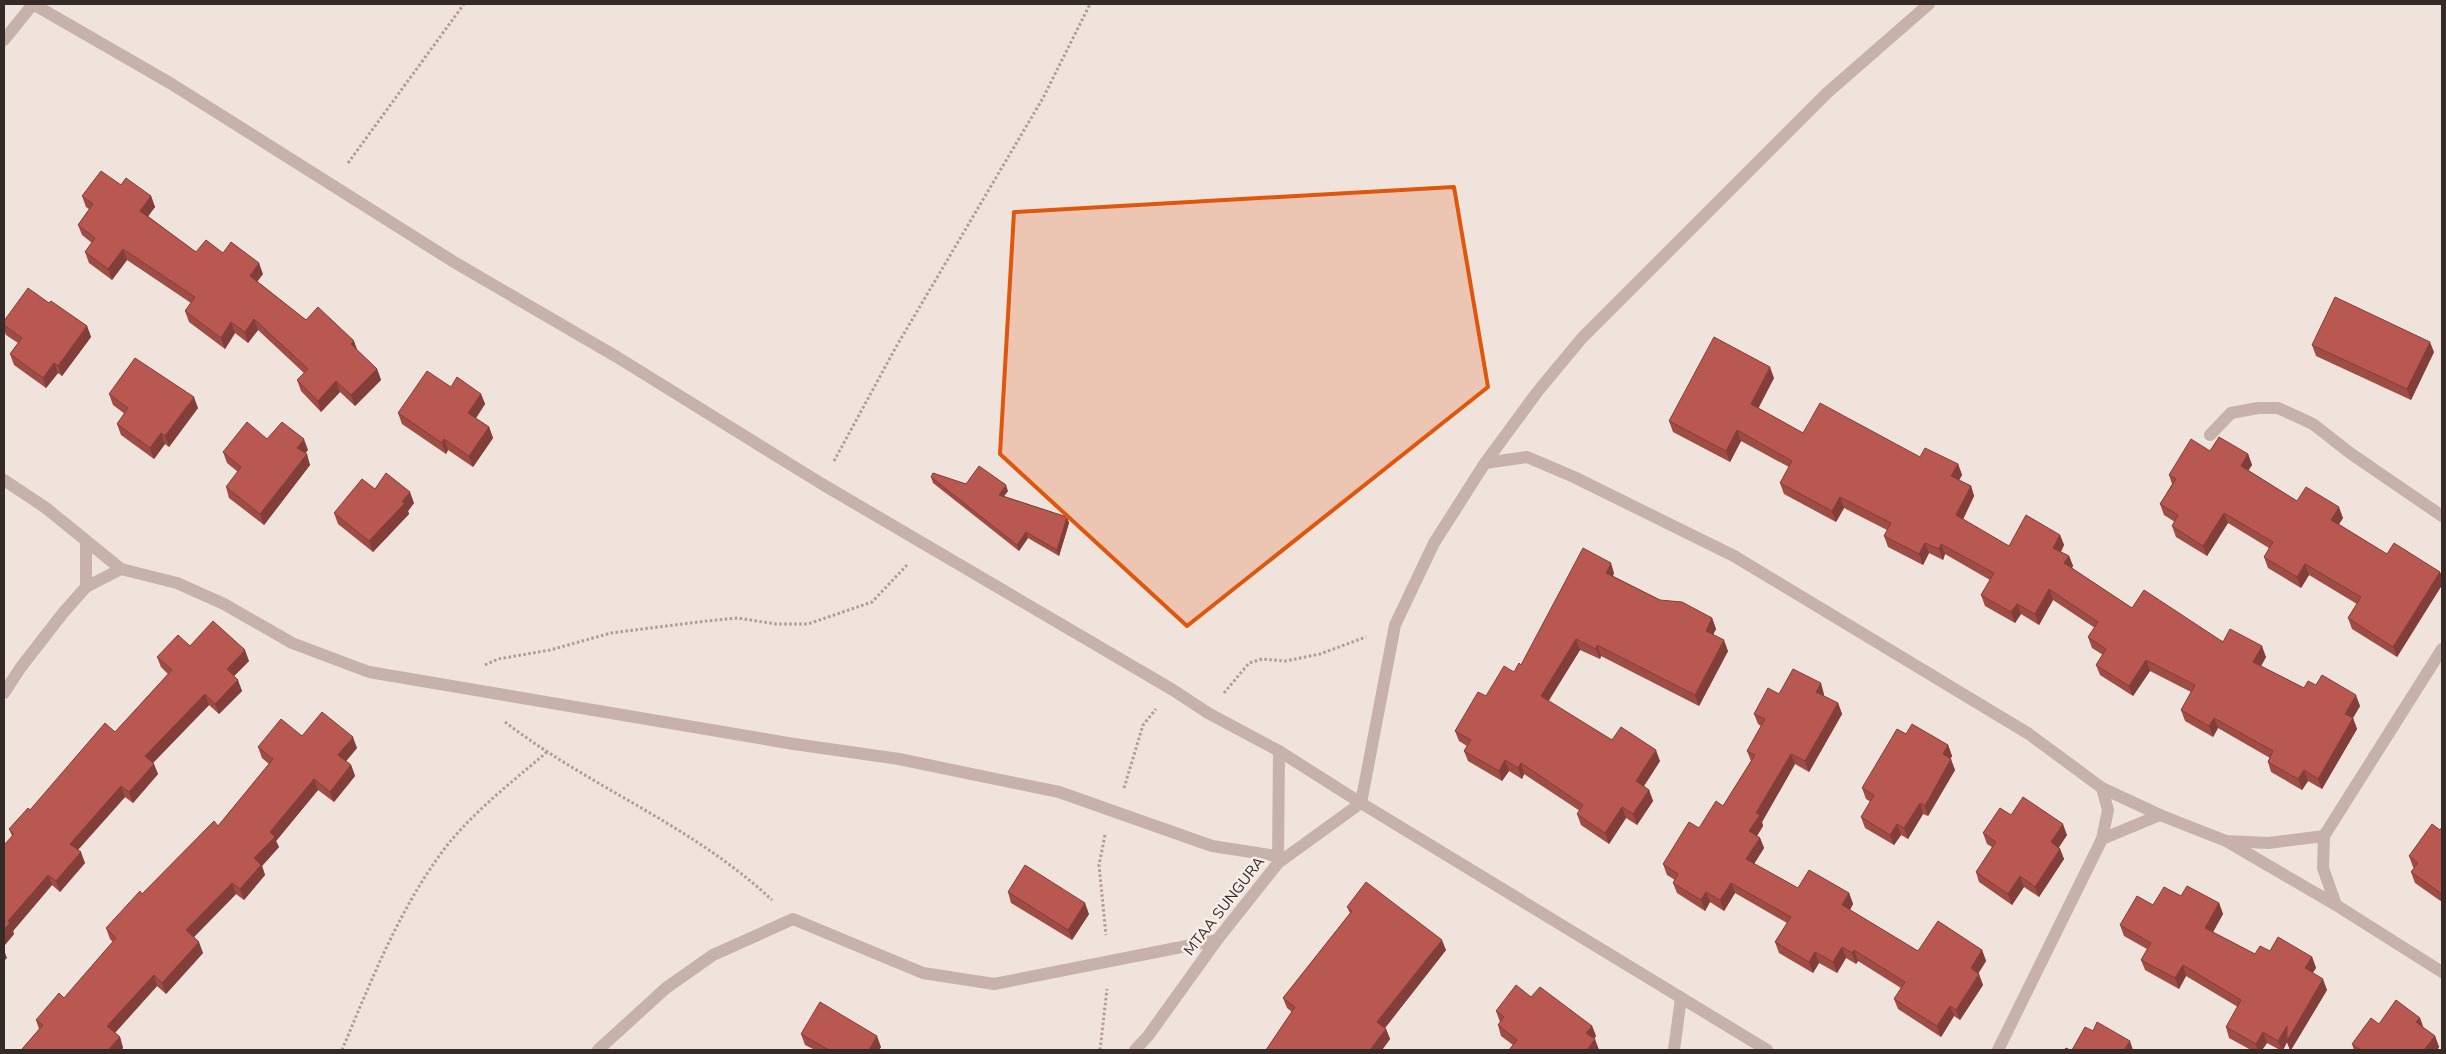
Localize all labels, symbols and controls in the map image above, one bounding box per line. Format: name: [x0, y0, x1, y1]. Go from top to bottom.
street label: MTAA SUNGURA: [1179, 852, 1269, 960]

